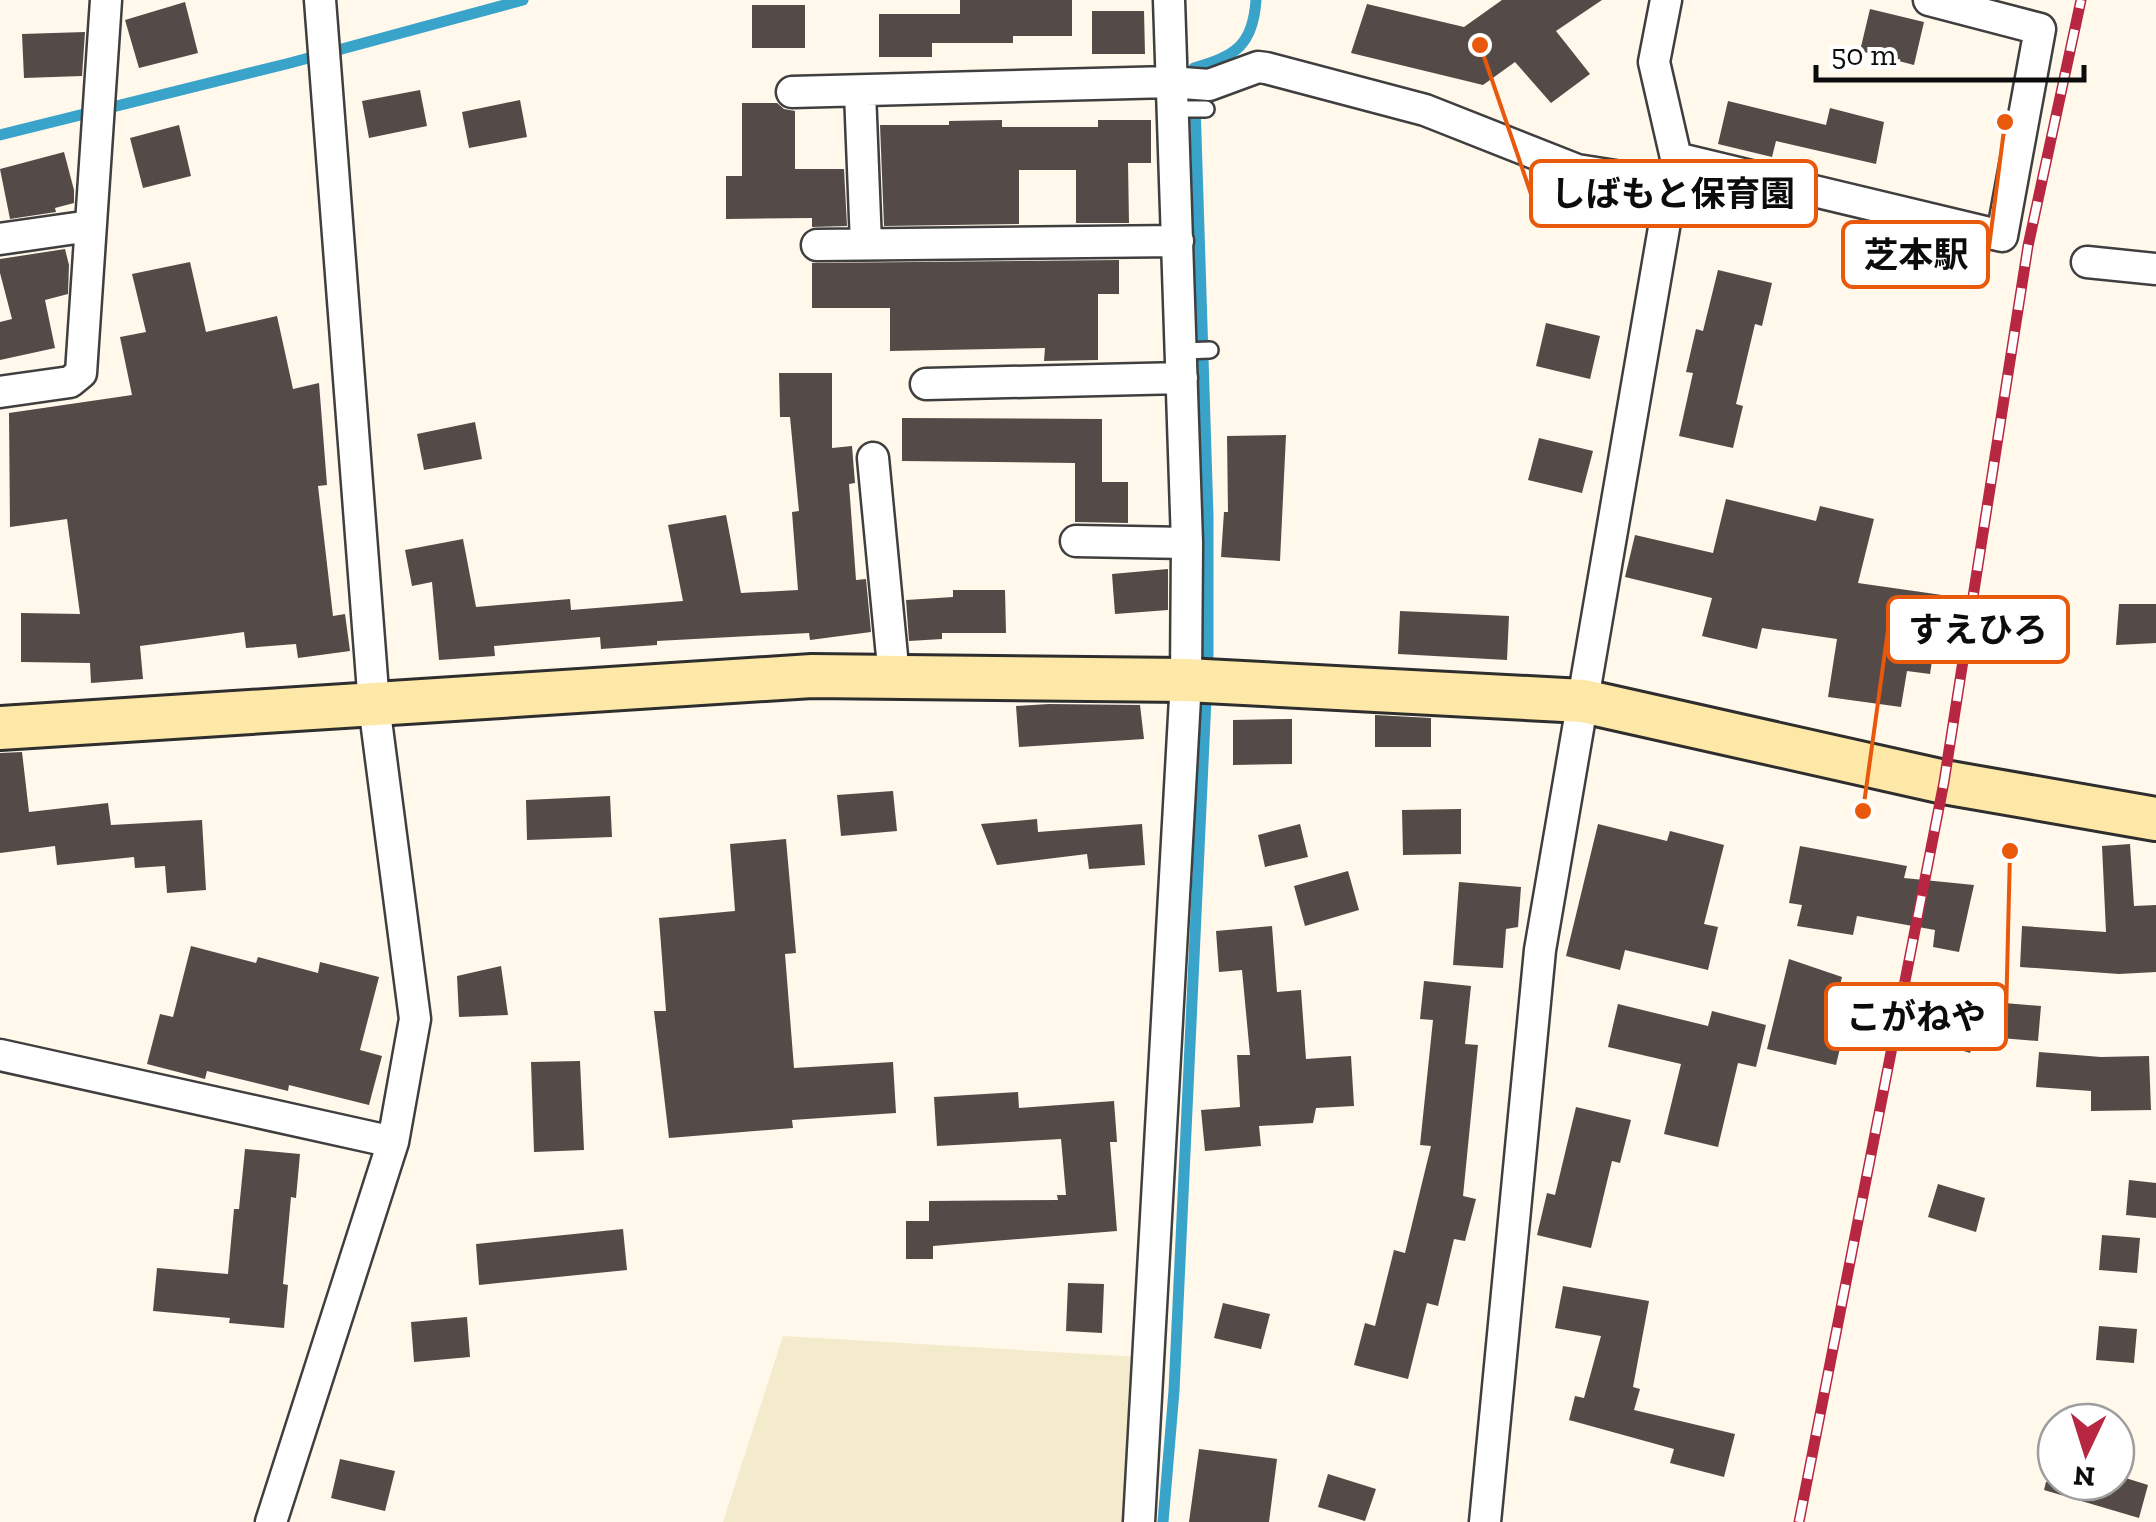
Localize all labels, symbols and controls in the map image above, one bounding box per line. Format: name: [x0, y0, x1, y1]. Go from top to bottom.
scale bar: [1816, 20, 2084, 82]
text: 50 m: [1831, 37, 1896, 73]
callout: しばもと保育園: [1531, 161, 1816, 226]
text: しばもと保育園: [1551, 173, 1795, 215]
callout: 芝本駅: [1843, 222, 1988, 287]
text: 芝本駅: [1863, 234, 1969, 276]
callout: すえひろ: [1888, 597, 2068, 662]
text: すえひろ: [1908, 609, 2048, 651]
callout: こがねや: [1826, 984, 2006, 1049]
text: こがねや: [1846, 996, 1986, 1038]
north arrow: [2036, 1402, 2136, 1502]
text: N: [2073, 1459, 2096, 1494]

